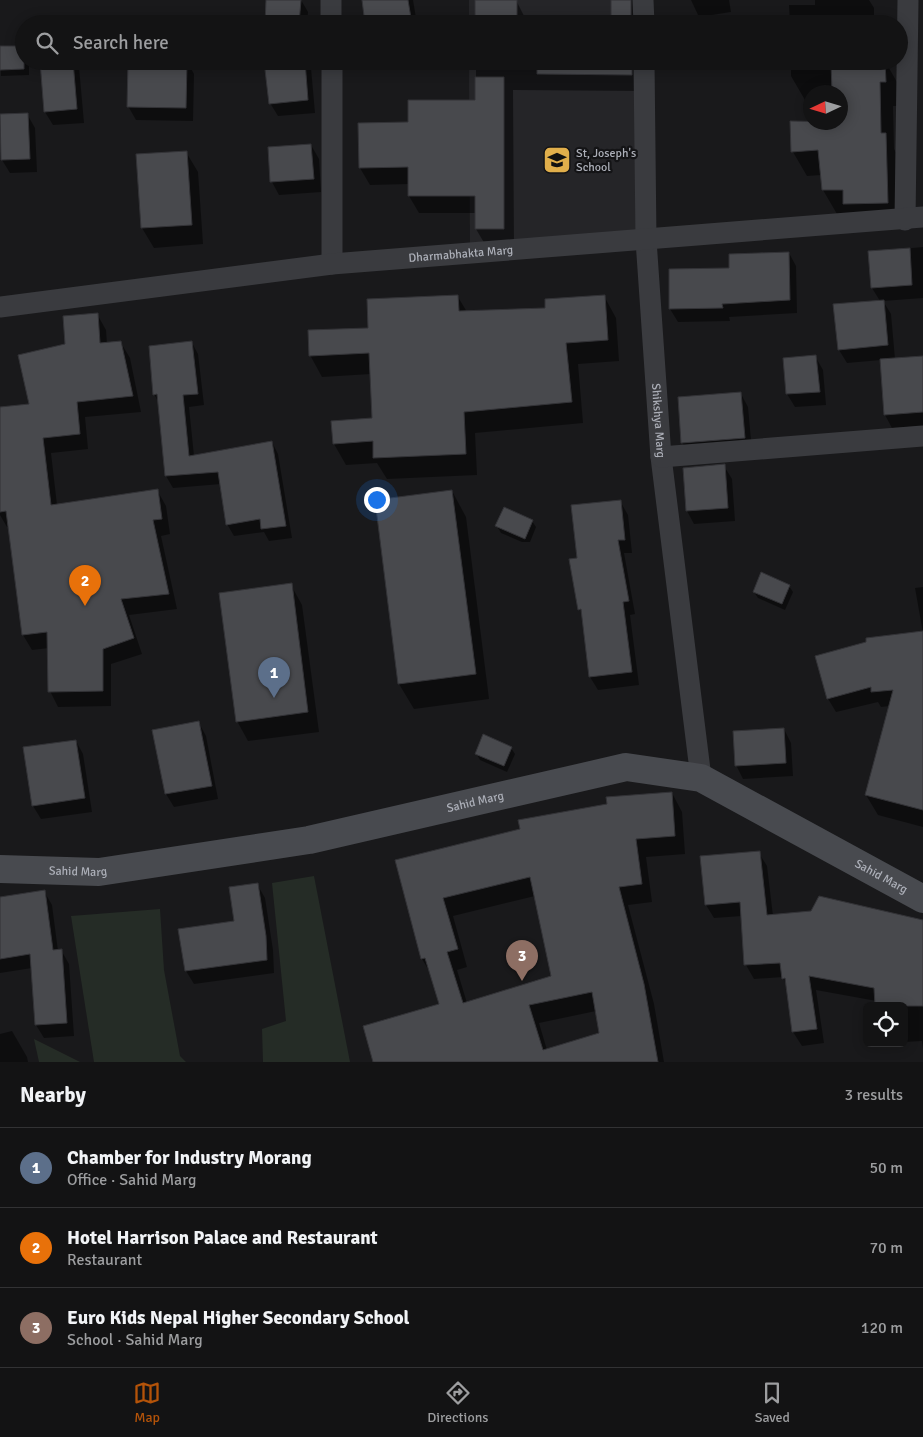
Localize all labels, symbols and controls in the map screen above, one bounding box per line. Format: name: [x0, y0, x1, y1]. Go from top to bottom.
search box: [15, 15, 908, 70]
icon: search: [33, 29, 61, 57]
text: Search here: [73, 31, 169, 55]
north arrow: [803, 85, 848, 130]
school or university icon: St, Joseph's School: [542, 145, 572, 175]
place label: St, Joseph's School: [576, 146, 636, 175]
street label: Dharmabhakta Marg: [408, 243, 514, 266]
street label: Shikshya Marg: [648, 383, 668, 458]
your location: [364, 487, 390, 513]
pin: 2: [69, 565, 101, 606]
pin: 1: [258, 657, 290, 698]
street label: Sahid Marg: [445, 788, 505, 816]
street label: Sahid Marg: [852, 856, 910, 897]
street label: Sahid Marg: [49, 863, 108, 880]
pin: 3: [506, 940, 538, 981]
map controls: [863, 1002, 908, 1047]
button: locate: [863, 1002, 908, 1047]
text: Nearby: [20, 1082, 86, 1108]
text: 3 results: [844, 1085, 903, 1105]
text: Chamber for Industry Morang: [67, 1146, 312, 1170]
text: 1: [32, 1158, 40, 1178]
text: 50 m: [869, 1158, 903, 1178]
text: Office · Sahid Marg: [67, 1170, 196, 1190]
text: Hotel Harrison Palace and Restaurant: [67, 1226, 378, 1250]
text: 2: [32, 1238, 40, 1258]
text: 70 m: [869, 1238, 903, 1258]
text: Restaurant: [67, 1250, 142, 1270]
text: Euro Kids Nepal Higher Secondary School: [67, 1306, 410, 1330]
text: 3: [32, 1318, 40, 1338]
text: 120 m: [861, 1318, 903, 1338]
text: School · Sahid Marg: [67, 1330, 203, 1350]
tab: Map: [133, 1379, 161, 1426]
tab: Directions: [427, 1379, 488, 1426]
tab: Saved: [755, 1379, 790, 1426]

